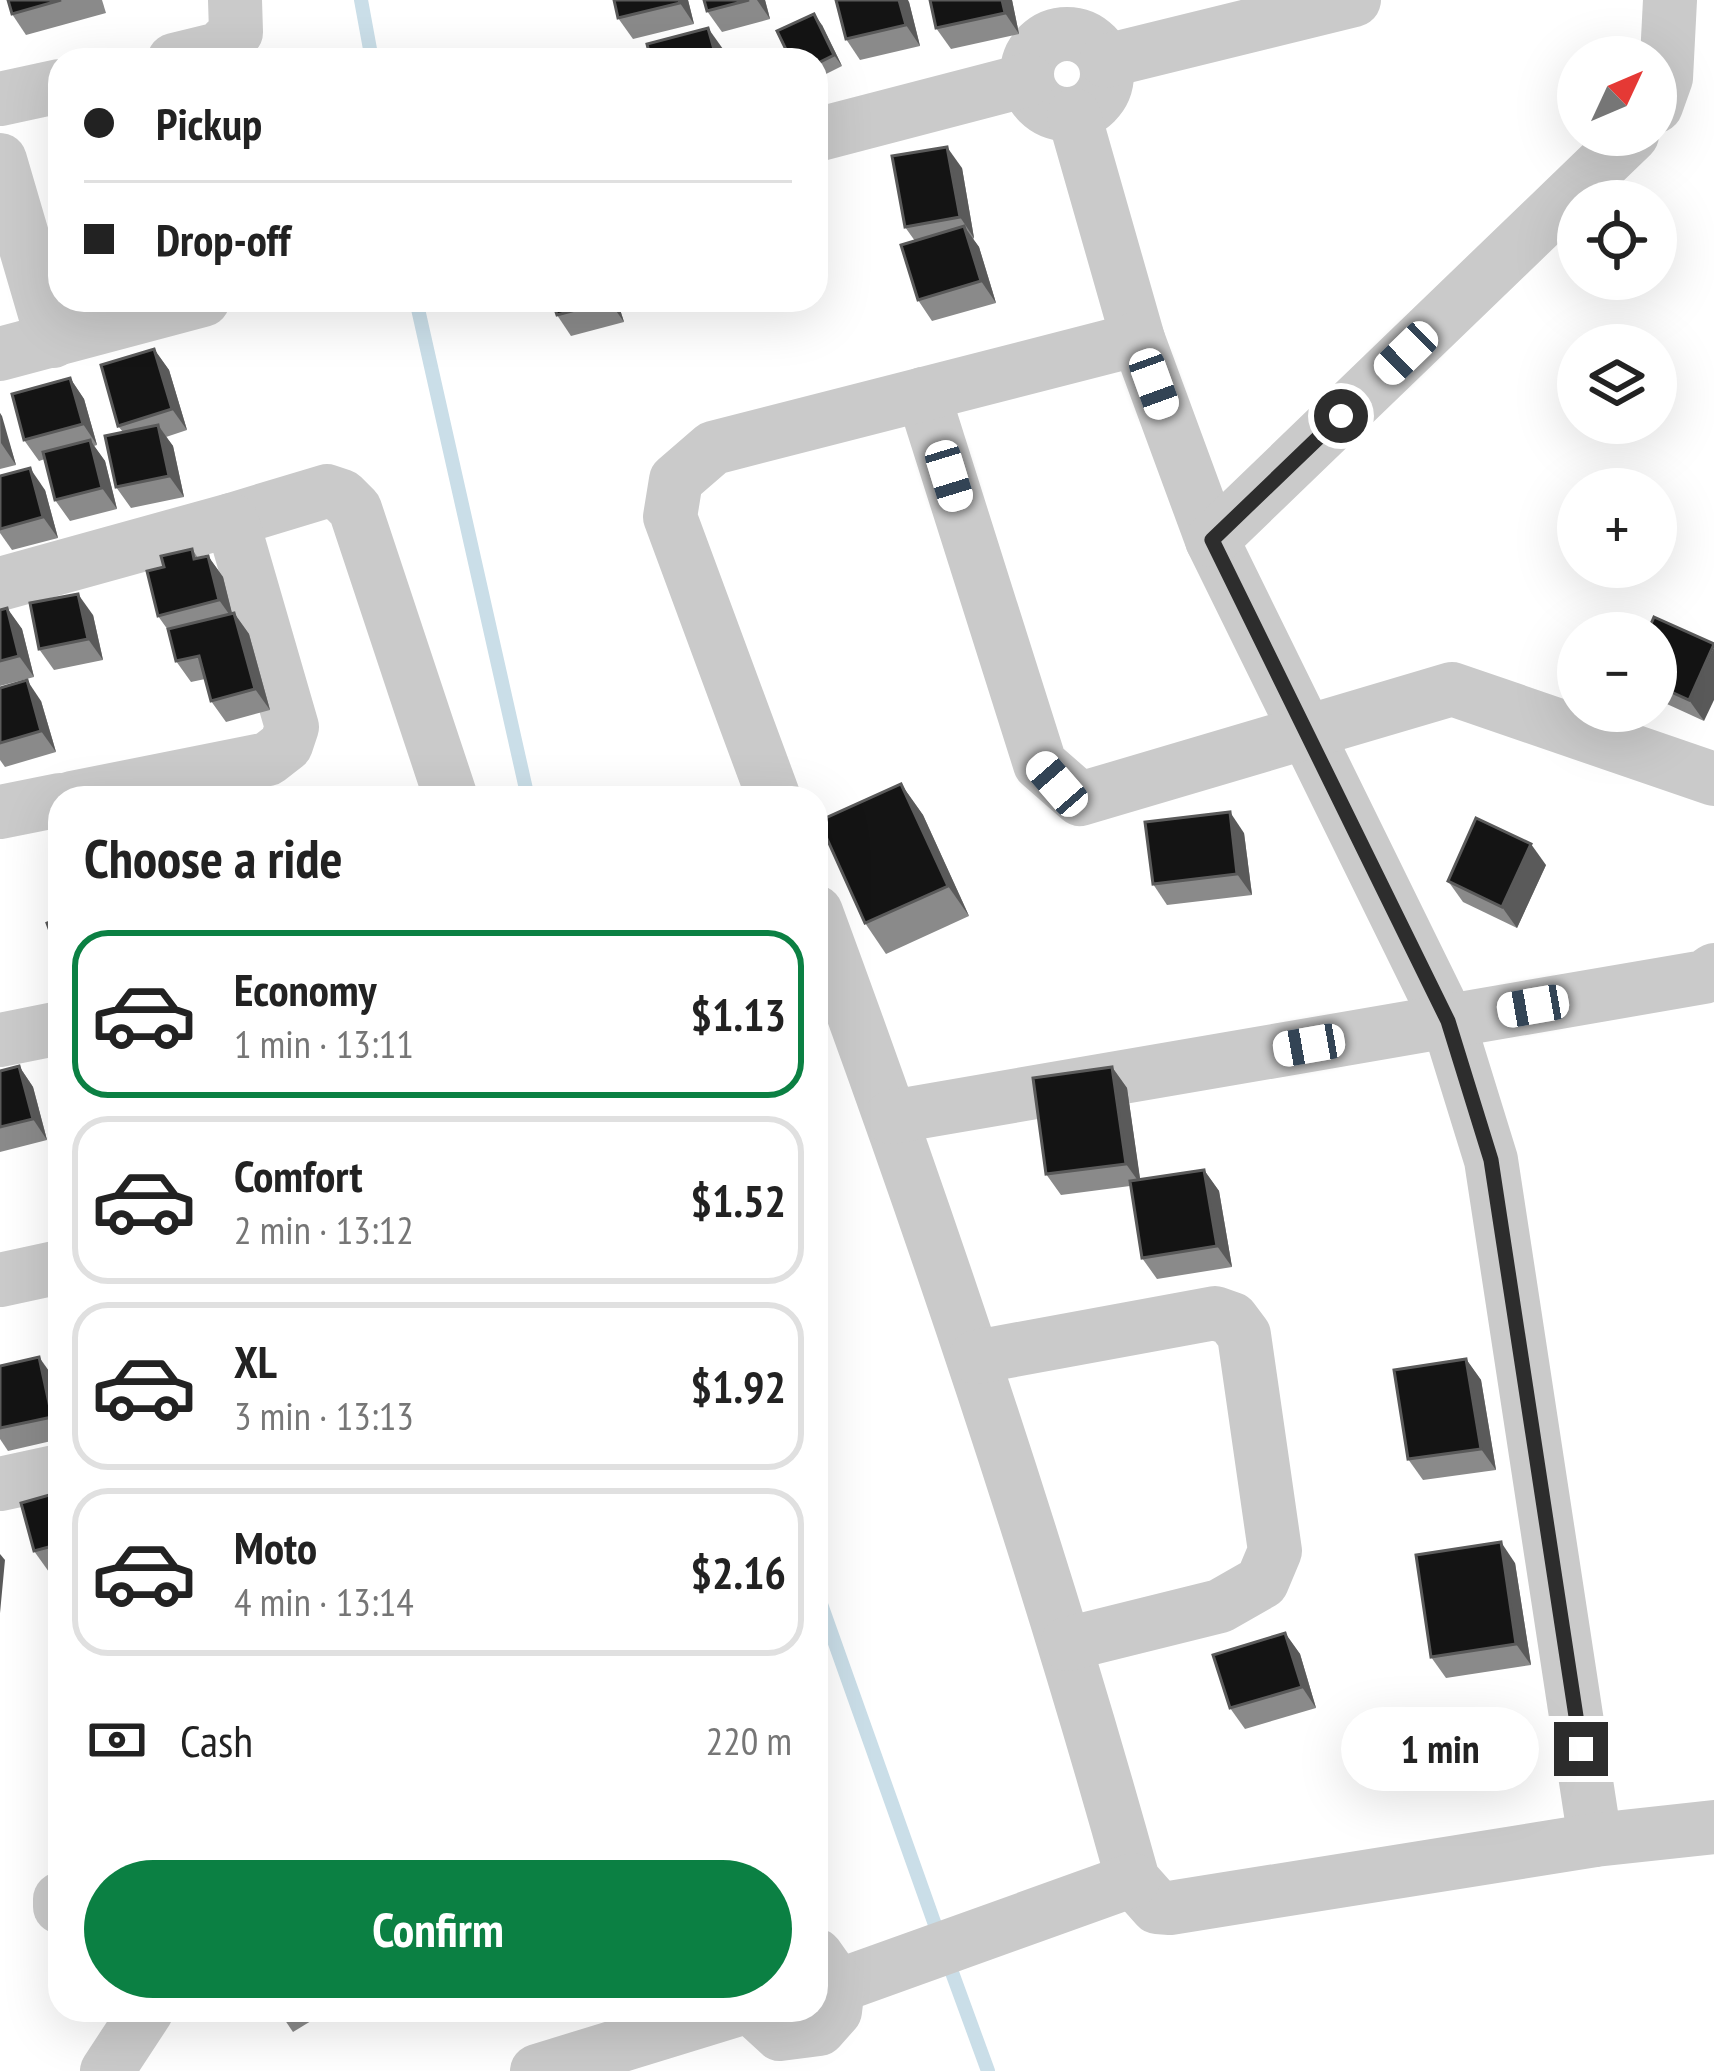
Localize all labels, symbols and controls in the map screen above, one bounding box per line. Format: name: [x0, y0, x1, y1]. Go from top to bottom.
north arrow: [1557, 36, 1677, 156]
map controls: [1557, 36, 1677, 732]
text: Pickup: [156, 94, 262, 152]
button: locate: [1557, 180, 1677, 300]
text: Drop-off: [156, 210, 290, 268]
car: [1368, 315, 1444, 391]
button: layers: [1557, 324, 1677, 444]
car: [1125, 344, 1183, 424]
route start: [1314, 389, 1368, 443]
car: [921, 436, 977, 516]
button: +: [1557, 468, 1677, 588]
button: −: [1557, 612, 1677, 732]
car: [1020, 745, 1094, 823]
text: Choose a ride: [84, 823, 343, 893]
icon: car: [90, 960, 198, 1068]
text: Economy: [234, 960, 377, 1018]
car: [1494, 982, 1572, 1030]
text: $1.13: [690, 985, 786, 1043]
text: 1 min · 13:11: [234, 1018, 414, 1069]
car: [1270, 1021, 1348, 1069]
icon: car: [90, 1146, 198, 1254]
text: Comfort: [234, 1146, 363, 1204]
text: $1.52: [690, 1171, 786, 1229]
text: 2 min · 13:12: [234, 1204, 414, 1255]
icon: car: [90, 1332, 198, 1440]
text: XL: [234, 1332, 277, 1390]
text: $1.92: [690, 1357, 786, 1415]
text: 3 min · 13:13: [234, 1390, 414, 1441]
icon: car: [90, 1518, 198, 1626]
text: Moto: [234, 1518, 317, 1576]
text: $2.16: [690, 1543, 786, 1601]
text: 4 min · 13:14: [234, 1576, 414, 1627]
icon: cash: [84, 1707, 150, 1773]
callout: 1 min: [1341, 1707, 1539, 1791]
text: Cash: [180, 1711, 253, 1769]
text: 220 m: [706, 1715, 792, 1766]
route end: [1554, 1722, 1608, 1776]
text: 1 min: [1401, 1723, 1479, 1774]
button: Confirm: [84, 1860, 792, 1998]

